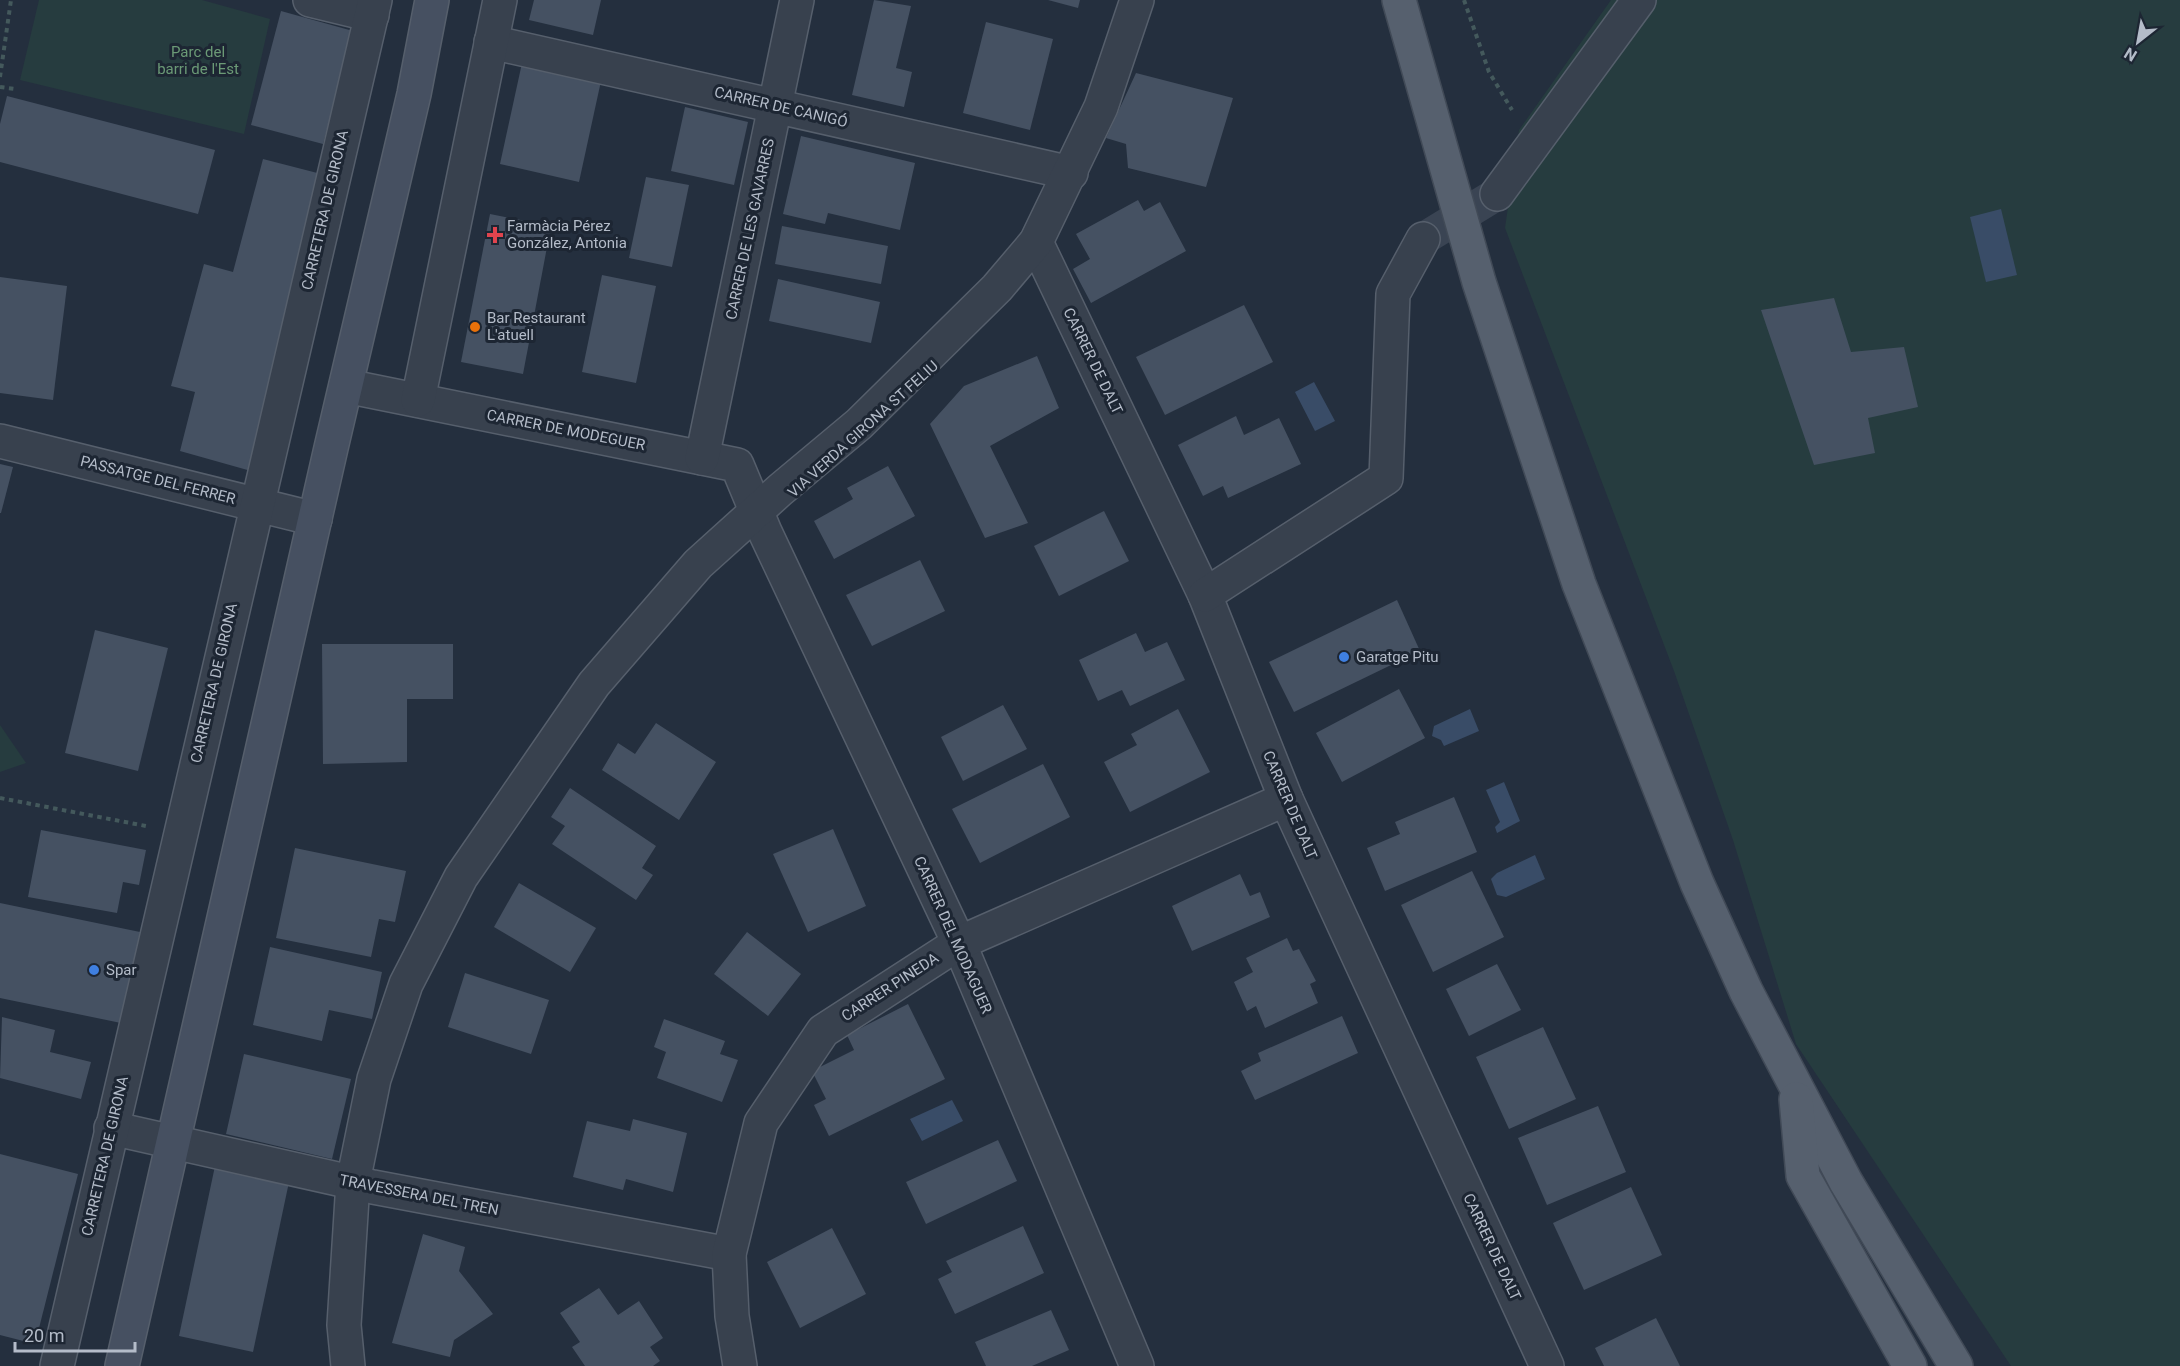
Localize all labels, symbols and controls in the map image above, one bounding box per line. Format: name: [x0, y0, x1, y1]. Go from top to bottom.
north arrow: [2108, 12, 2168, 72]
park label: Parc del barri de l'Est: [157, 43, 239, 78]
text: N: [2121, 43, 2140, 65]
street label: CARRER DE CANIGÓ: [712, 83, 850, 131]
street label: CARRETERA DE GIRONA: [298, 128, 352, 292]
street label: CARRER DE LES GAVARRES: [722, 137, 778, 321]
place label: Farmàcia Pérez González, Antonia: [507, 217, 627, 252]
marker: Farmàcia Pérez González, Antonia: [488, 228, 502, 242]
street label: CARRER DE DALT: [1059, 305, 1127, 417]
place label: Bar Restaurant L'atuell: [487, 309, 586, 344]
marker: Bar Restaurant L'atuell: [468, 320, 482, 334]
street label: VIA VERDA GIRONA ST FELIU: [784, 357, 942, 501]
street label: CARRER DE MODEGUER: [485, 406, 647, 454]
street label: PASSATGE DEL FERRER: [79, 452, 237, 508]
street label: CARRETERA DE GIRONA: [187, 601, 241, 765]
place label: Garatge Pitu: [1356, 648, 1439, 666]
marker: Garatge Pitu: [1337, 650, 1351, 664]
street label: CARRER DE DALT: [1259, 748, 1321, 862]
street label: CARRER DEL MODAGUER: [910, 854, 996, 1016]
street label: CARRER PINEDA: [838, 949, 942, 1025]
place label: Spar: [106, 961, 137, 979]
marker: Spar: [87, 963, 101, 977]
street label: CARRETERA DE GIRONA: [78, 1074, 132, 1238]
street label: TRAVESSERA DEL TREN: [338, 1171, 500, 1219]
street label: CARRER DE DALT: [1459, 1191, 1525, 1303]
scale bar: [15, 1315, 135, 1353]
text: 20 m: [24, 1325, 64, 1346]

